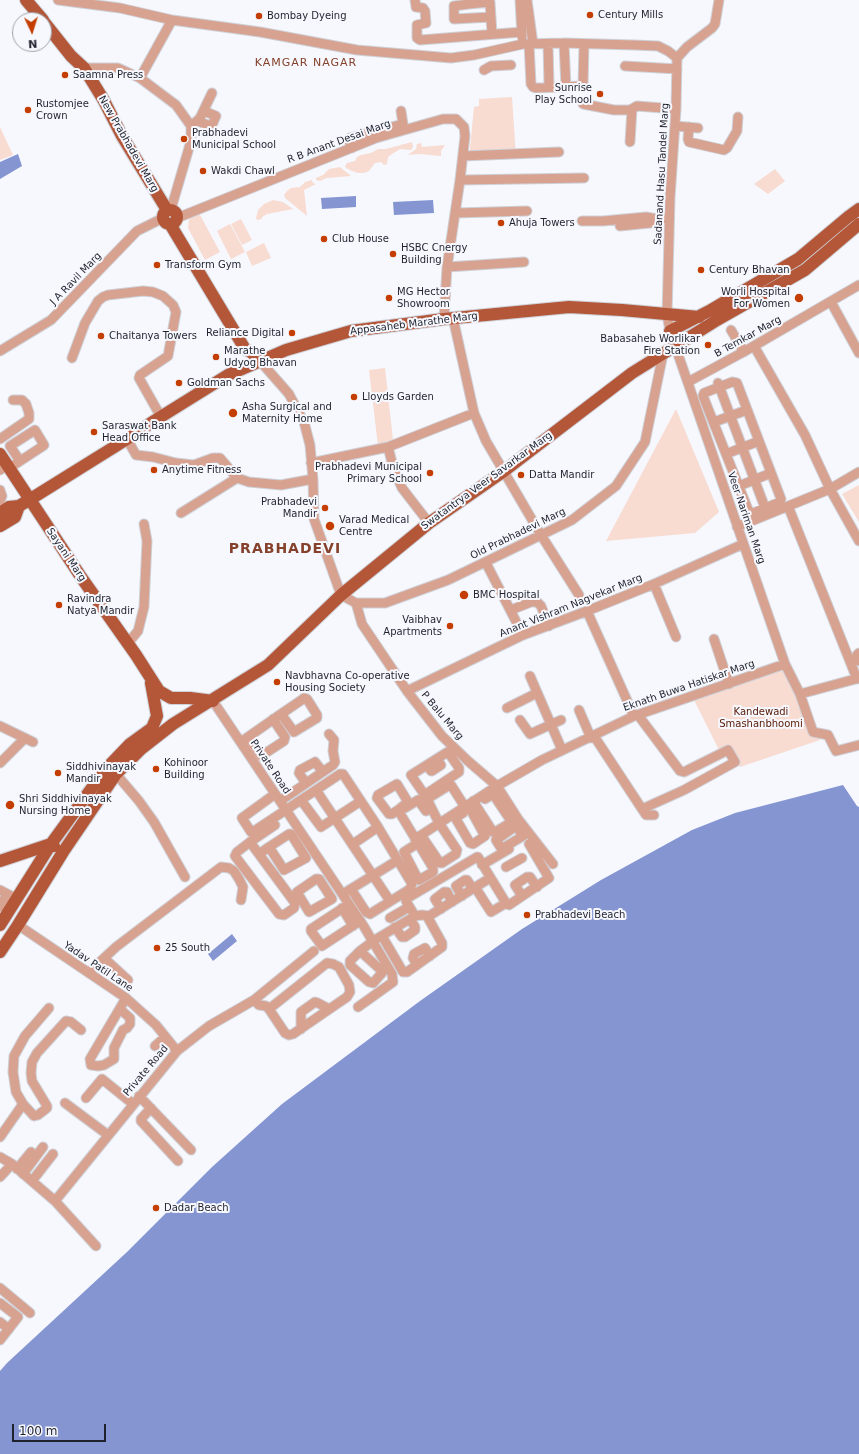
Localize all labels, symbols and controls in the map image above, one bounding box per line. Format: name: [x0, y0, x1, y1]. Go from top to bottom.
place label: Century Mills: [598, 9, 663, 21]
place label: Bombay Dyeing: [267, 10, 347, 22]
marker: Century Mills: [585, 10, 595, 20]
marker: Bombay Dyeing: [254, 11, 264, 21]
north arrow: [12, 12, 52, 52]
text: N: [28, 37, 38, 50]
district label: KAMGAR NAGAR: [255, 56, 357, 70]
place label: Saamna Press: [73, 69, 143, 81]
marker: Saamna Press: [60, 70, 70, 80]
place label: Sunrise Play School: [535, 82, 592, 106]
marker: Sunrise Play School: [595, 89, 605, 99]
street label: New Prabhadevi Marg: [95, 94, 161, 194]
place label: Rustomjee Crown: [36, 98, 89, 122]
street label: Sadanand Hasu Tandel Marg: [652, 103, 672, 245]
marker: Rustomjee Crown: [23, 105, 33, 115]
street label: R B Anant Desai Marg: [286, 118, 392, 166]
place label: Prabhadevi Municipal School: [192, 127, 276, 150]
marker: Prabhadevi Municipal School: [179, 134, 189, 144]
place label: Wakdi Chawl: [211, 165, 275, 177]
marker: Wakdi Chawl: [198, 166, 208, 176]
place label: Ahuja Towers: [509, 217, 575, 229]
marker: Ahuja Towers: [496, 218, 506, 228]
place label: Club House: [332, 233, 389, 245]
marker: Club House: [319, 234, 329, 244]
place label: HSBC Cnergy Building: [401, 242, 467, 266]
marker: HSBC Cnergy Building: [388, 249, 398, 259]
street label: J A Ravil Marg: [48, 250, 104, 308]
place label: Transform Gym: [165, 259, 241, 271]
marker: Transform Gym: [152, 260, 162, 270]
place label: Century Bhavan: [709, 264, 790, 276]
marker: Century Bhavan: [696, 265, 706, 275]
place label: MG Hector Showroom: [397, 286, 450, 310]
place label: Worli Hospital For Women: [721, 286, 790, 310]
marker: Worli Hospital For Women: [793, 292, 805, 304]
marker: MG Hector Showroom: [384, 293, 394, 303]
street label: Appasaheb Marathe Marg: [349, 310, 479, 338]
street label: B Temkar Marg: [713, 314, 783, 360]
place label: Reliance Digital: [206, 327, 284, 339]
marker: Reliance Digital: [287, 328, 297, 338]
place label: Chaitanya Towers: [109, 330, 197, 342]
marker: Chaitanya Towers: [96, 331, 106, 341]
place label: Babasaheb Worlikar Fire Station: [600, 333, 700, 356]
marker: Babasaheb Worlikar Fire Station: [703, 340, 713, 350]
place label: Marathe Udyog Bhavan: [224, 345, 297, 368]
marker: Marathe Udyog Bhavan: [211, 352, 221, 362]
place label: Goldman Sachs: [187, 377, 265, 389]
marker: Goldman Sachs: [174, 378, 184, 388]
place label: Lloyds Garden: [362, 391, 434, 403]
marker: Lloyds Garden: [349, 392, 359, 402]
place label: Asha Surgical and Maternity Home: [242, 401, 332, 424]
marker: Asha Surgical and Maternity Home: [227, 407, 239, 419]
place label: Saraswat Bank Head Office: [102, 420, 176, 444]
marker: Saraswat Bank Head Office: [89, 427, 99, 437]
street label: Swatantrya Veer Savarkar Marg: [419, 430, 555, 532]
place label: Prabhadevi Municipal Primary School: [315, 461, 422, 484]
place label: Anytime Fitness: [162, 464, 242, 476]
marker: Anytime Fitness: [149, 465, 159, 475]
marker: Prabhadevi Municipal Primary School: [425, 468, 435, 478]
place label: Datta Mandir: [529, 469, 594, 481]
marker: Datta Mandir: [516, 470, 526, 480]
street label: Veer Nariman Marg: [725, 470, 767, 566]
place label: Prabhadevi Mandir: [261, 496, 317, 520]
marker: Prabhadevi Mandir: [320, 503, 330, 513]
street label: Old Prabhadevi Marg: [468, 506, 568, 562]
place label: Varad Medical Centre: [339, 514, 409, 538]
marker: Varad Medical Centre: [324, 520, 336, 532]
street label: Sayani Marg: [44, 526, 88, 584]
district label: PRABHADEVI: [229, 541, 341, 557]
street label: Anant Vishram Nagvekar Marg: [498, 572, 644, 640]
marker: BMC Hospital: [458, 589, 470, 601]
place label: BMC Hospital: [473, 589, 539, 601]
place label: Ravindra Natya Mandir: [67, 593, 134, 616]
marker: Ravindra Natya Mandir: [54, 600, 64, 610]
place label: Vaibhav Apartments: [383, 614, 442, 638]
marker: Vaibhav Apartments: [445, 621, 455, 631]
street label: Eknath Buwa Hatiskar Marg: [622, 658, 756, 714]
place label: Navbhavna Co-operative Housing Society: [285, 670, 410, 694]
marker: Navbhavna Co-operative Housing Society: [272, 677, 282, 687]
street label: P Balu Marg: [418, 689, 466, 743]
park label: Kandewadi Smashanbhoomi: [719, 706, 803, 730]
street label: Private Road: [247, 737, 293, 797]
place label: Kohinoor Building: [164, 757, 208, 780]
place label: Siddhivinayak Mandir: [66, 761, 136, 784]
marker: Kohinoor Building: [151, 764, 161, 774]
marker: Siddhivinayak Mandir: [53, 768, 63, 778]
place label: Shri Siddhivinayak Nursing Home: [19, 793, 112, 816]
marker: Shri Siddhivinayak Nursing Home: [4, 799, 16, 811]
place label: Prabhadevi Beach: [535, 909, 625, 921]
marker: Prabhadevi Beach: [522, 910, 532, 920]
street label: Yadav Patil Lane: [61, 939, 135, 995]
place label: 25 South: [165, 942, 210, 954]
marker: 25 South: [152, 943, 162, 953]
street label: Private Road: [121, 1043, 171, 1099]
place label: Dadar Beach: [164, 1202, 229, 1214]
marker: Dadar Beach: [151, 1203, 161, 1213]
scale bar: [14, 1416, 108, 1442]
text: 100 m: [19, 1424, 57, 1438]

